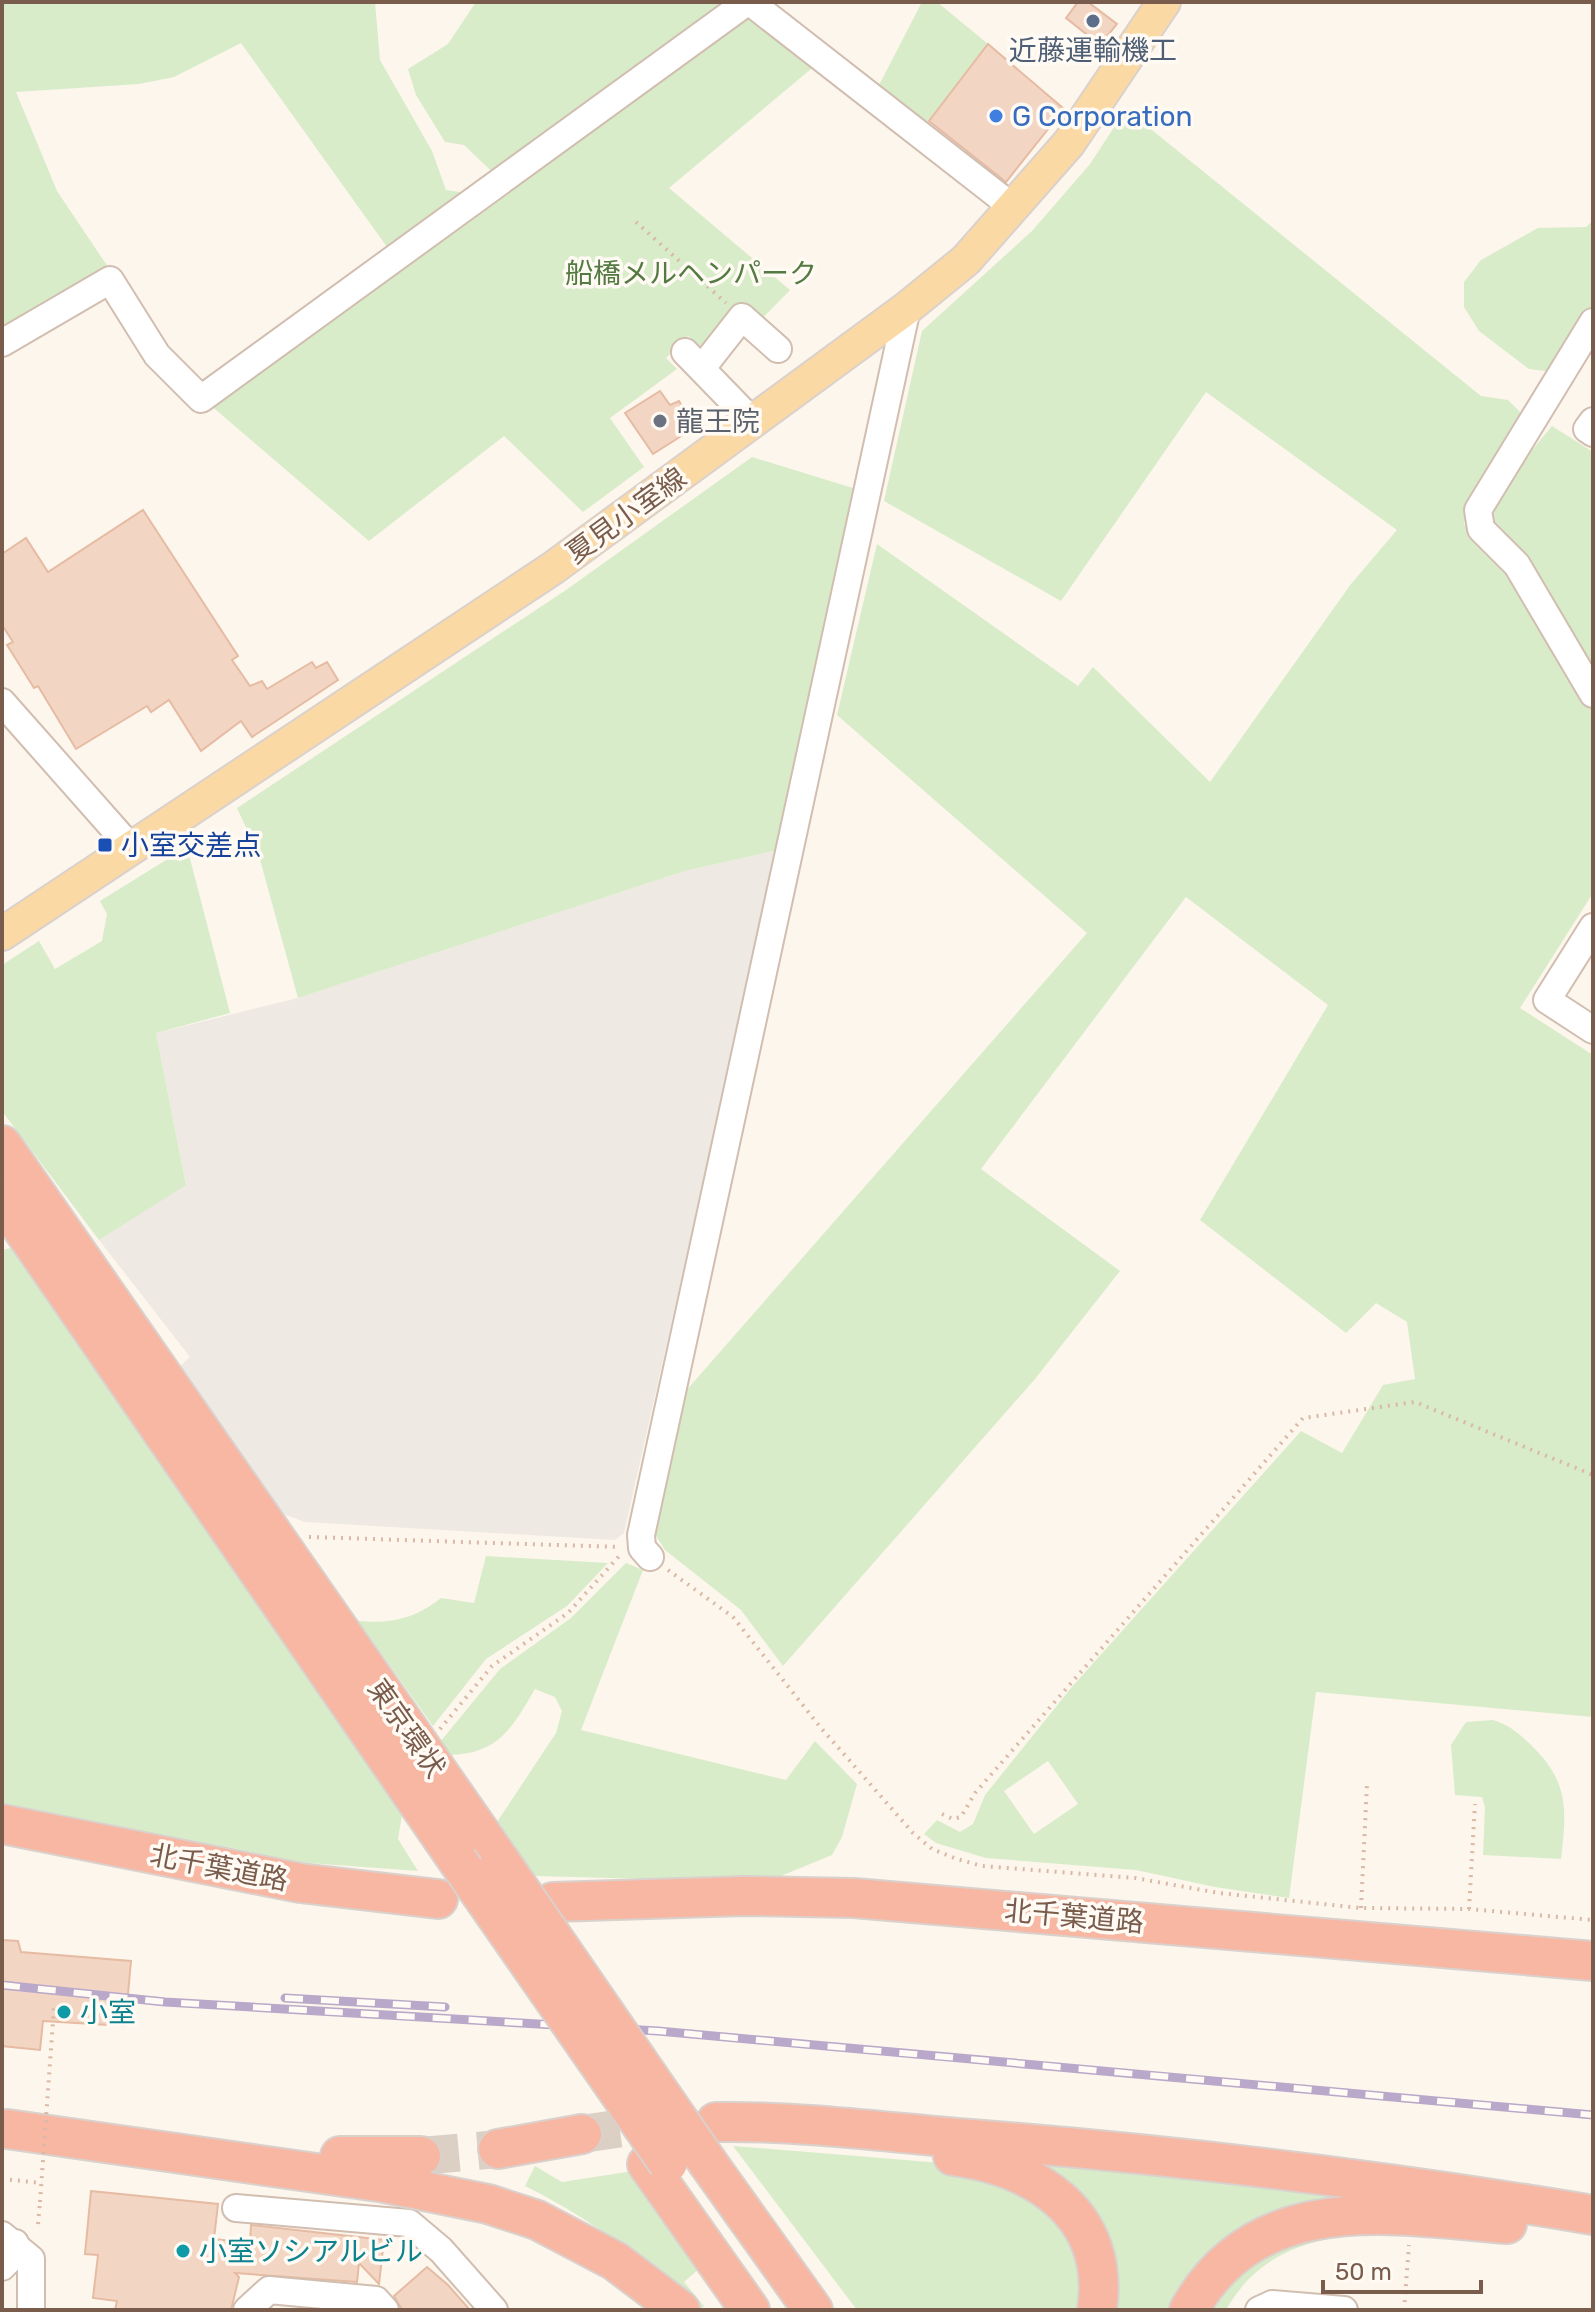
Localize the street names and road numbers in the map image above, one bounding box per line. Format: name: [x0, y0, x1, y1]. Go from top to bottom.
street label: 夏見小室線: [560, 461, 693, 570]
street label: 東京環状: [361, 1673, 452, 1784]
street label: 北千葉道路: [147, 1838, 291, 1897]
street label: 北千葉道路: [1003, 1894, 1145, 1939]

